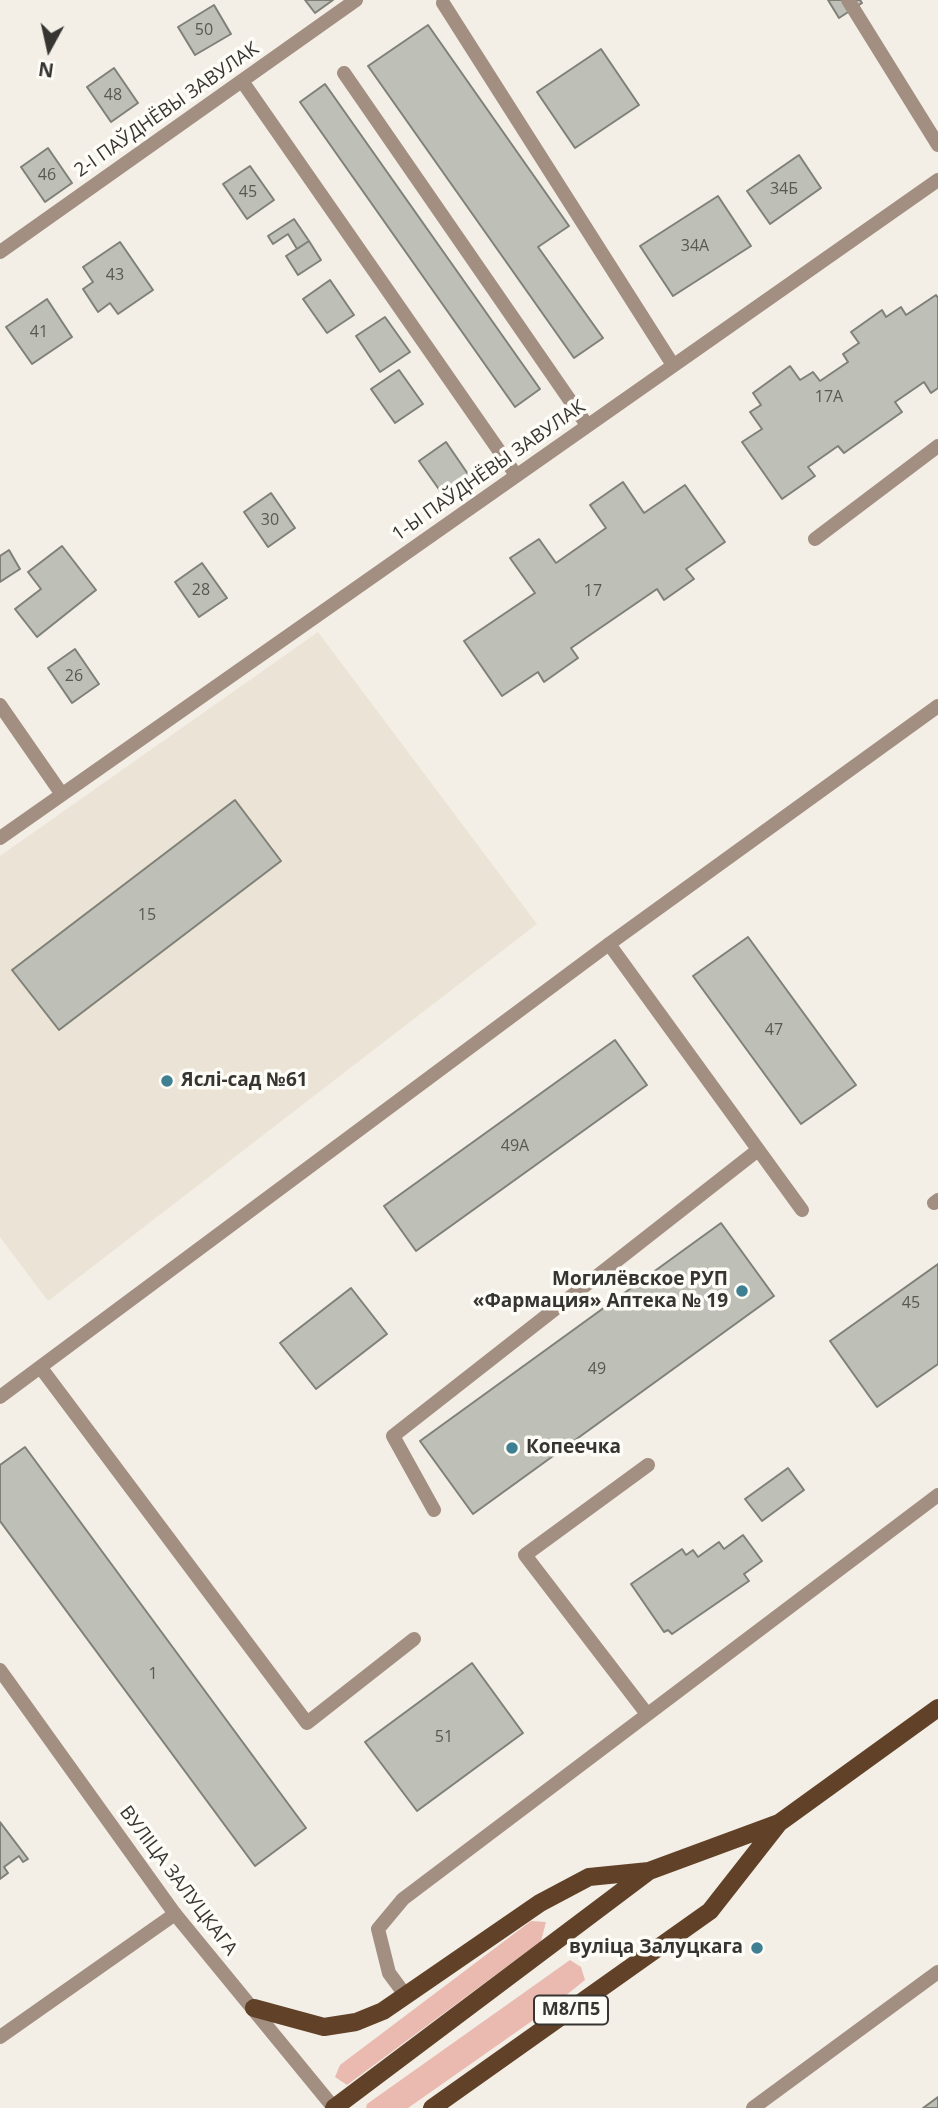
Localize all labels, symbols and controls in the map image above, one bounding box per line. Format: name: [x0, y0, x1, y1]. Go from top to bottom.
north arrow: [14, 14, 84, 84]
house number: 50: [195, 20, 213, 40]
street label: 2-І ПАЎДНЁВЫ ЗАВУЛАК: [70, 38, 264, 182]
text: N: [37, 56, 56, 84]
house number: 48: [104, 85, 122, 105]
house number: 46: [38, 165, 56, 185]
house number: 34Б: [770, 179, 798, 199]
house number: 45: [239, 182, 257, 202]
house number: 34А: [681, 236, 709, 256]
house number: 43: [106, 265, 124, 285]
house number: 41: [30, 322, 48, 342]
house number: 17А: [815, 387, 843, 407]
street label: 1-Ы ПАЎДНЁВЫ ЗАВУЛАК: [388, 396, 590, 546]
house number: 30: [261, 510, 279, 530]
house number: 28: [192, 580, 210, 600]
house number: 17: [584, 581, 602, 601]
house number: 26: [65, 666, 83, 686]
house number: 15: [138, 905, 156, 925]
house number: 47: [765, 1020, 783, 1040]
place label: Яслі-сад №61: [181, 1070, 308, 1092]
marker: Яслі-сад №61: [159, 1073, 175, 1089]
house number: 49А: [501, 1136, 529, 1156]
place label: Могилёвское РУП «Фармация» Аптека № 19: [473, 1269, 728, 1313]
marker: Могилёвское РУП «Фармация» Аптека № 19: [734, 1283, 750, 1299]
house number: 45: [902, 1293, 920, 1313]
house number: 49: [588, 1359, 606, 1379]
place label: Копеечка: [526, 1437, 621, 1459]
marker: Копеечка: [504, 1440, 520, 1456]
house number: 1: [148, 1664, 158, 1684]
house number: 51: [435, 1727, 453, 1747]
street label: ВУЛІЦА ЗАЛУЦКАГА: [114, 1802, 242, 1960]
place label: вуліца Залуцкага: [569, 1937, 743, 1959]
marker: вуліца Залуцкага: [749, 1940, 765, 1956]
road number: М8/П5: [534, 1996, 608, 2024]

